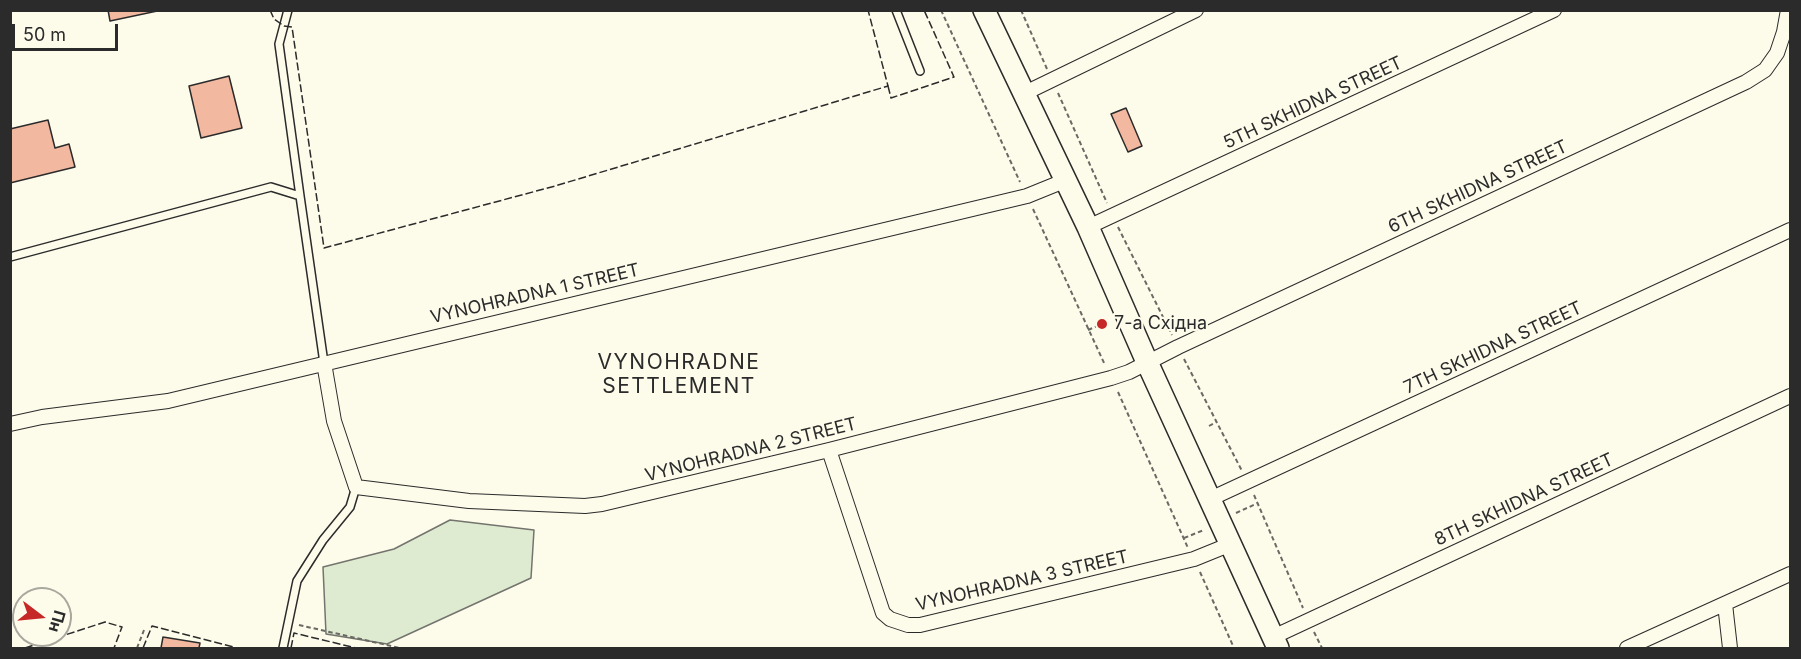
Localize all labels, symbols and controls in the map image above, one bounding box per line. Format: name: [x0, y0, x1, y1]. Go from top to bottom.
scale bar: [15, 12, 122, 50]
text: 50 m: [23, 24, 66, 45]
street label: 5TH SKHIDNA STREET: [1220, 52, 1406, 154]
street label: 6TH SKHIDNA STREET: [1385, 136, 1571, 238]
street label: VYNOHRADNA 1 STREET: [428, 259, 642, 329]
street label: 7TH SKHIDNA STREET: [1400, 297, 1586, 399]
place label: 7-а Східна: [1114, 313, 1207, 335]
marker: 7-а Східна: [1095, 317, 1109, 331]
district label: VYNOHRADNE SETTLEMENT: [598, 350, 760, 400]
street label: VYNOHRADNA 2 STREET: [643, 413, 859, 487]
street label: 8TH SKHIDNA STREET: [1431, 449, 1617, 551]
street label: VYNOHRADNA 3 STREET: [914, 546, 1130, 616]
north arrow: [12, 587, 72, 647]
text: Пн: [45, 608, 70, 635]

